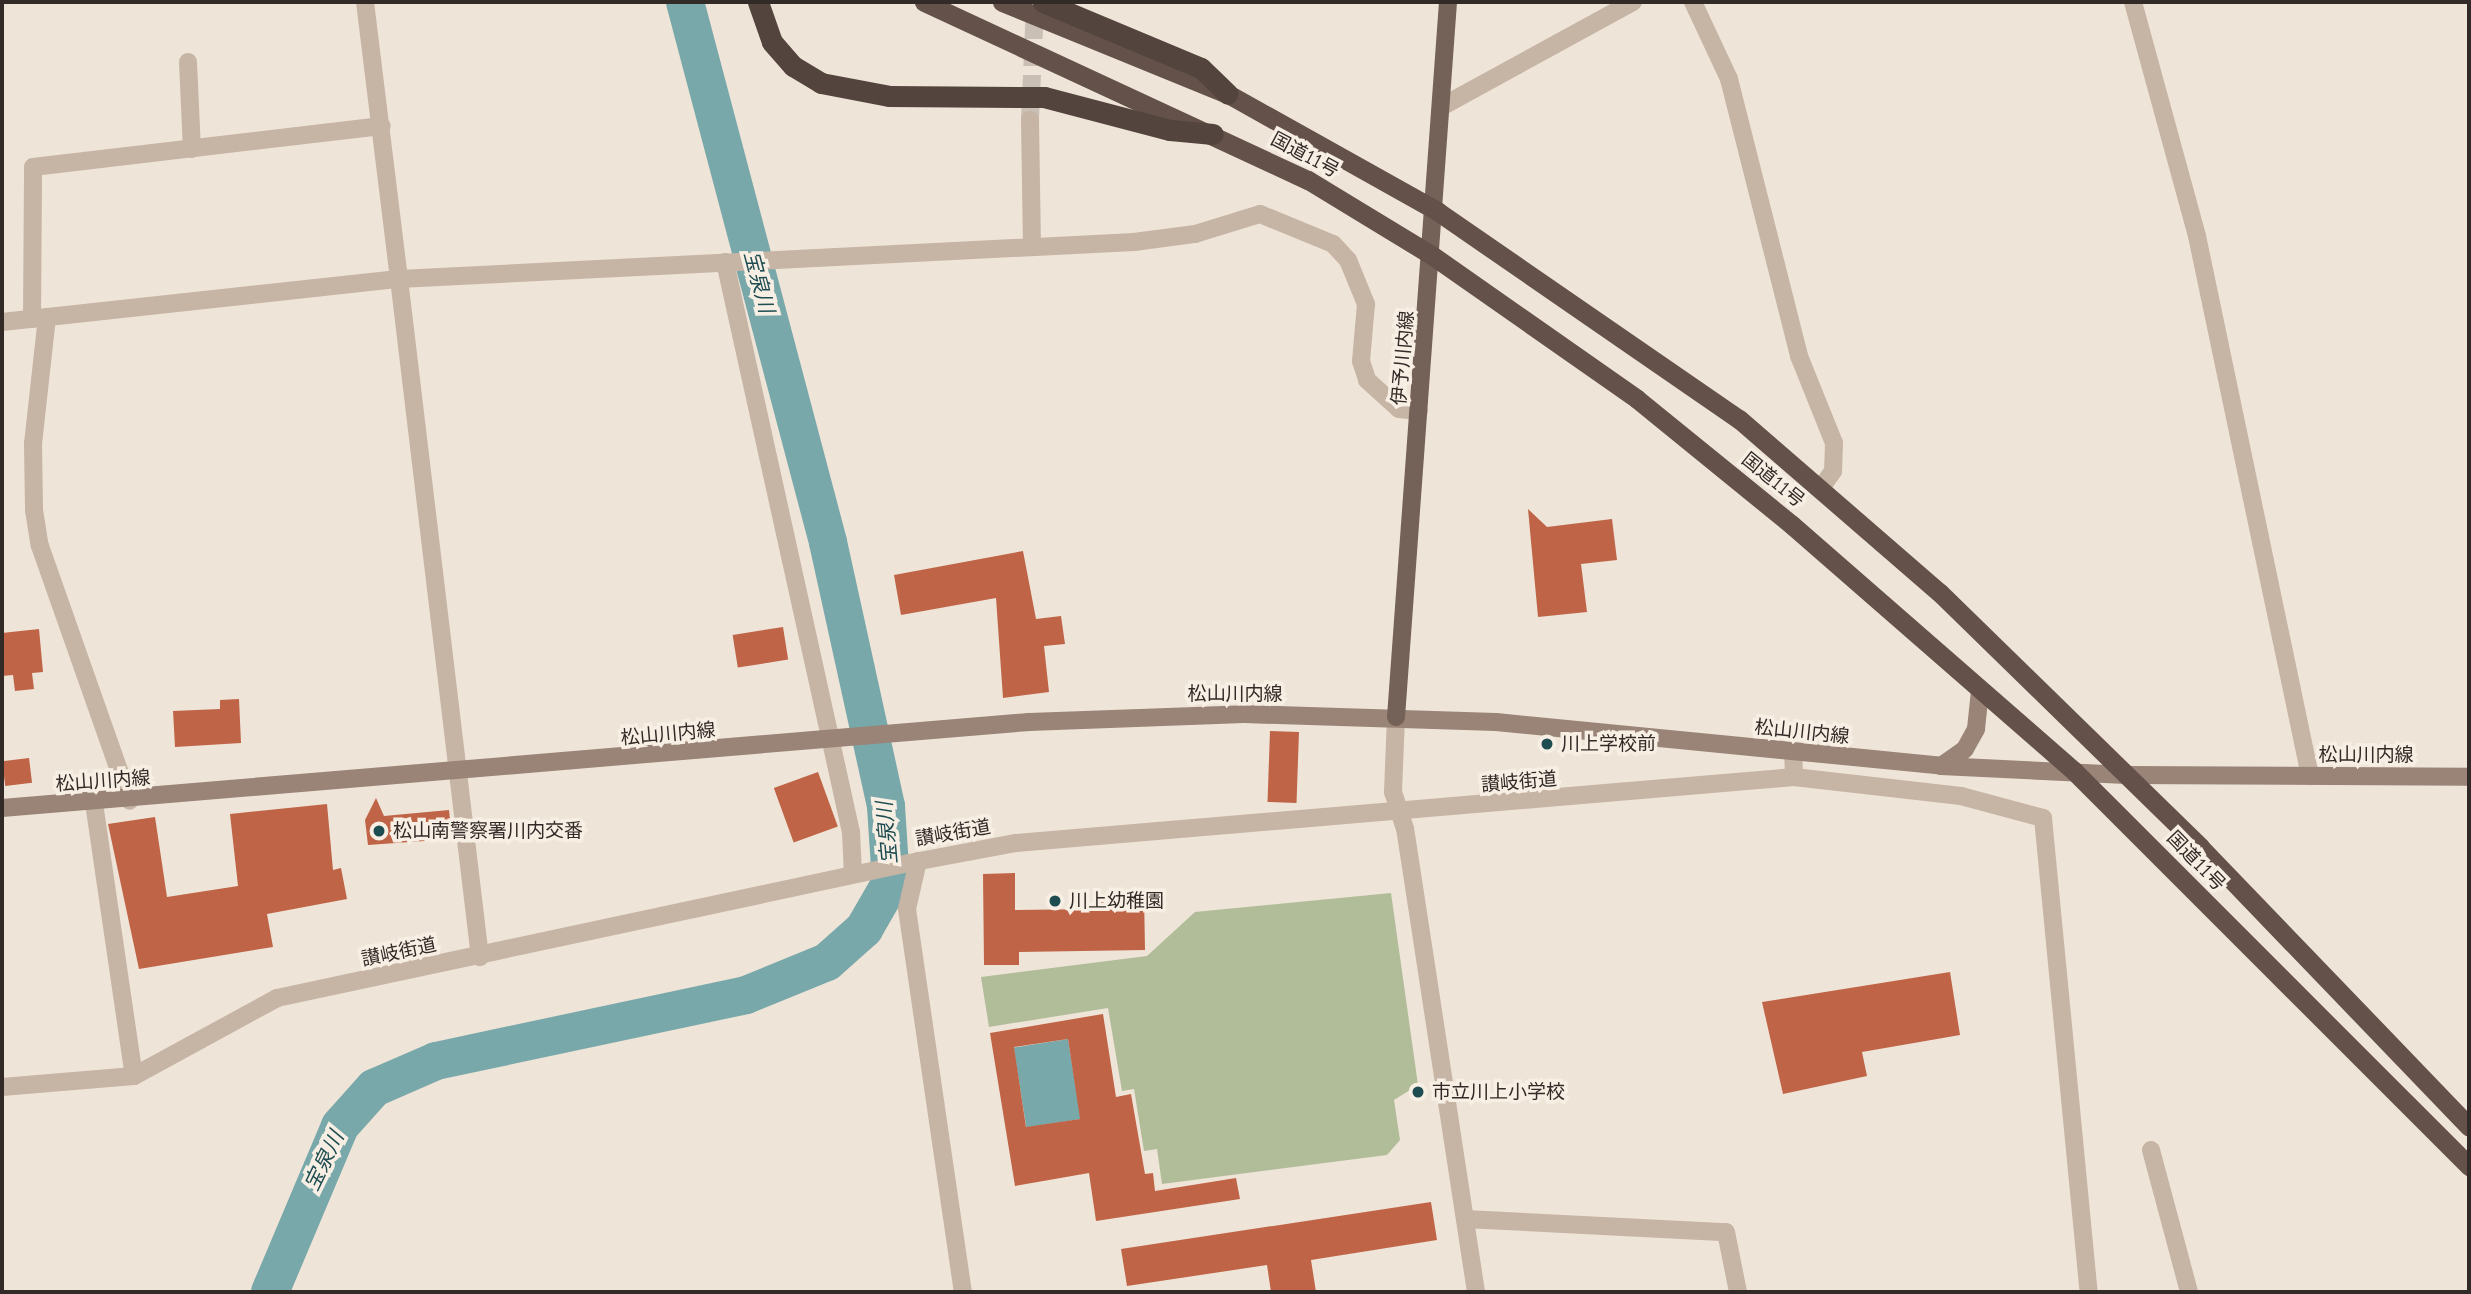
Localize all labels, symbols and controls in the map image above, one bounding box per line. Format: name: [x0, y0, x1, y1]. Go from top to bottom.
street label: 国道11号: [1267, 128, 1343, 182]
water label: 宝泉川: [739, 248, 779, 316]
street label: 伊予川内線: [1388, 310, 1418, 406]
street label: 国道11号: [1737, 448, 1809, 512]
street label: 松山川内線: [1188, 683, 1282, 705]
street label: 松山川内線: [1754, 716, 1850, 748]
street label: 松山川内線: [620, 719, 716, 749]
place label: 川上学校前: [1561, 733, 1656, 755]
marker: 川上学校前: [1539, 736, 1555, 752]
street label: 松山川内線: [2319, 744, 2413, 766]
street label: 松山川内線: [55, 766, 151, 796]
street label: 讃岐街道: [1480, 767, 1558, 797]
water label: 宝泉川: [872, 801, 902, 865]
street label: 讃岐街道: [914, 815, 992, 851]
place label: 松山南警察署川内交番: [393, 820, 583, 842]
marker: 松山南警察署川内交番: [371, 823, 387, 839]
street label: 国道11号: [2162, 826, 2230, 896]
place label: 川上幼稚園: [1069, 890, 1164, 912]
marker: 川上幼稚園: [1047, 893, 1063, 909]
street label: 讃岐街道: [359, 933, 439, 971]
place label: 市立川上小学校: [1432, 1081, 1565, 1103]
marker: 市立川上小学校: [1410, 1084, 1426, 1100]
water label: 宝泉川: [299, 1127, 349, 1195]

